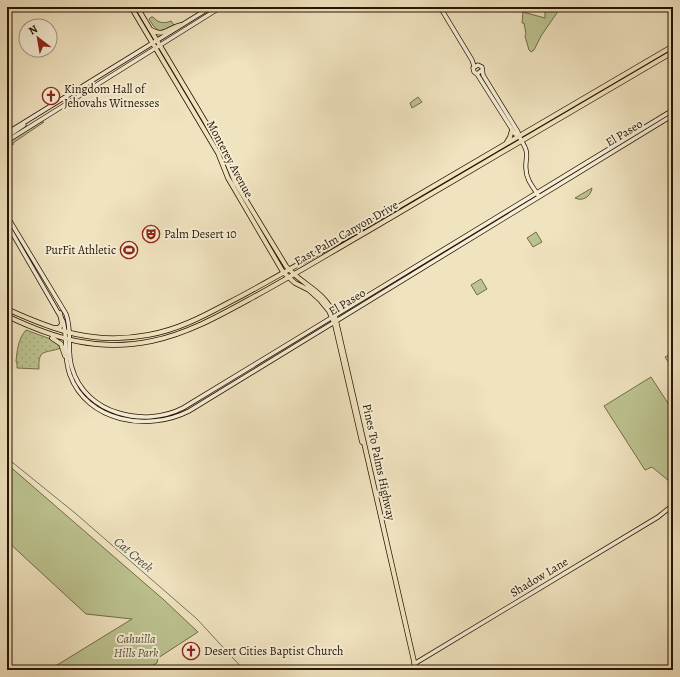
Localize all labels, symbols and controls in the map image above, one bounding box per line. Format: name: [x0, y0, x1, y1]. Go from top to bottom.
north arrow: [18, 18, 58, 58]
text: N: [26, 21, 40, 38]
place label: Kingdom Hall of Jehovahs Witnesses: [64, 81, 159, 111]
church icon: Kingdom Hall of Jehovahs Witnesses: [41, 86, 61, 106]
street label: El Paseo: [603, 116, 646, 150]
street label: Monterey Avenue: [203, 118, 257, 200]
street label: East Palm Canyon Drive: [291, 197, 401, 269]
theatre icon: Palm Desert 10: [141, 224, 161, 244]
place label: Palm Desert 10: [164, 226, 237, 242]
sports icon: PurFit Athletic: [119, 240, 139, 260]
place label: PurFit Athletic: [45, 242, 116, 258]
street label: El Paseo: [326, 285, 369, 319]
street label: Pines To Palms Highway: [359, 402, 399, 522]
water label: Cat Creek: [110, 533, 157, 576]
street label: Shadow Lane: [507, 553, 571, 601]
park label: Cahuilla Hills Park: [114, 631, 159, 661]
church icon: Desert Cities Baptist Church: [181, 641, 201, 661]
place label: Desert Cities Baptist Church: [204, 643, 344, 659]

